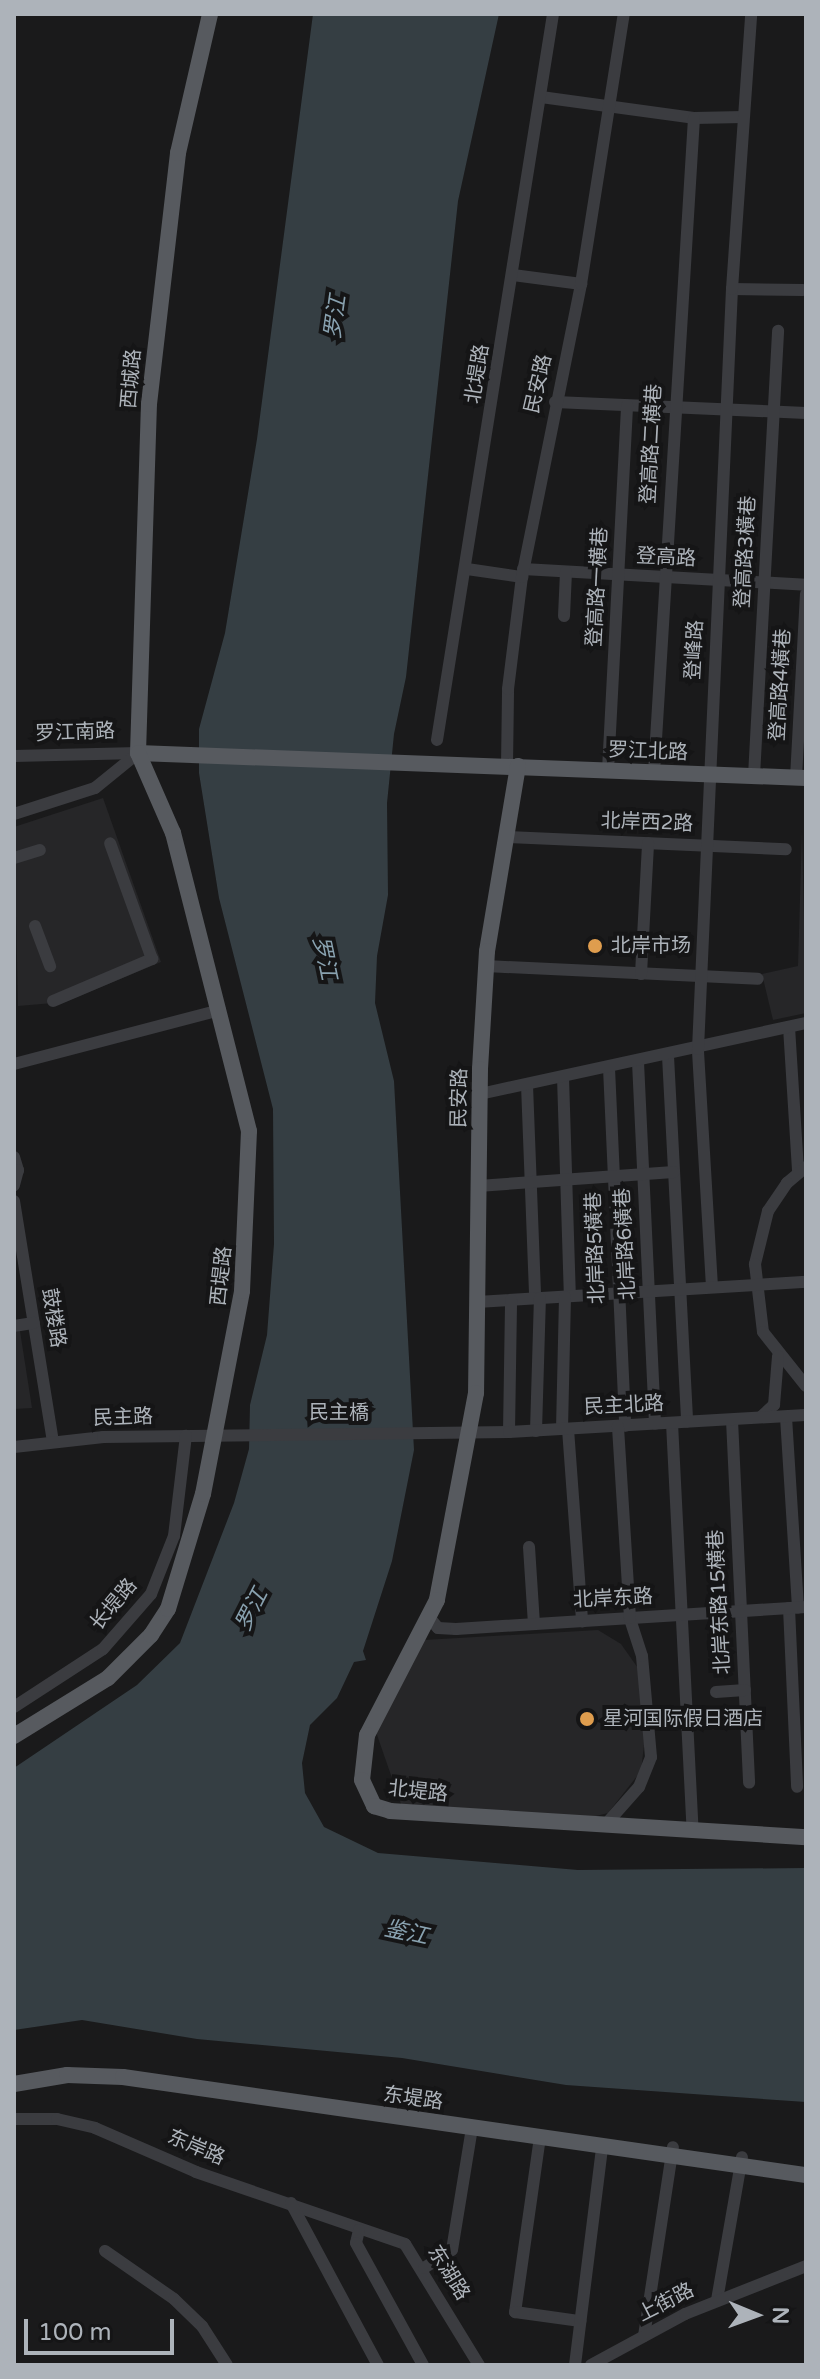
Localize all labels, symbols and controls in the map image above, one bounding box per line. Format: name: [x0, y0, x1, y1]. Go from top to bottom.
water label: 罗江: [320, 293, 352, 341]
street label: 北堤路: [461, 342, 495, 406]
street label: 西城路: [117, 348, 147, 410]
street label: 民安路: [521, 352, 557, 416]
street label: 登高路二横巷: [637, 383, 667, 505]
street label: 登高路3橫巷: [731, 495, 761, 609]
street label: 登高路一横巷: [583, 526, 613, 648]
street label: 登高路: [635, 544, 697, 572]
street label: 登峰路: [681, 619, 709, 681]
street label: 登高路4橫巷: [766, 628, 796, 742]
street label: 罗江南路: [35, 720, 115, 746]
street label: 罗江北路: [608, 739, 688, 765]
street label: 北岸西2路: [600, 809, 694, 837]
water label: 罗江: [307, 934, 341, 982]
place label: 北岸市场: [611, 934, 691, 958]
marker: 北岸市场: [586, 937, 604, 955]
street label: 民安路: [447, 1068, 473, 1128]
street label: 北岸路6橫巷: [611, 1187, 641, 1301]
street label: 北岸路5橫巷: [582, 1191, 610, 1305]
street label: 西堤路: [207, 1245, 237, 1307]
street label: 鼓楼路: [36, 1286, 70, 1350]
street label: 民主北路: [583, 1392, 665, 1420]
street label: 民主橋: [309, 1401, 369, 1425]
street label: 民主路: [93, 1405, 153, 1431]
street label: 北岸东路15横巷: [704, 1529, 736, 1675]
street label: 长堤路: [86, 1574, 142, 1636]
water label: 罗江: [230, 1584, 274, 1636]
street label: 北岸东路: [572, 1585, 654, 1613]
place label: 星河国际假日酒店: [603, 1707, 763, 1731]
marker: 星河国际假日酒店: [578, 1710, 596, 1728]
street label: 北堤路: [387, 1777, 449, 1807]
water label: 鉴江: [382, 1916, 430, 1950]
street label: 东堤路: [382, 2083, 444, 2115]
street label: 东岸路: [164, 2125, 228, 2171]
street label: 东湖路: [422, 2241, 474, 2305]
north arrow: [716, 2275, 796, 2355]
street label: 上街路: [634, 2279, 698, 2327]
scale bar: [28, 2303, 178, 2353]
text: N: [767, 2306, 793, 2324]
text: 100 m: [38, 2318, 112, 2347]

